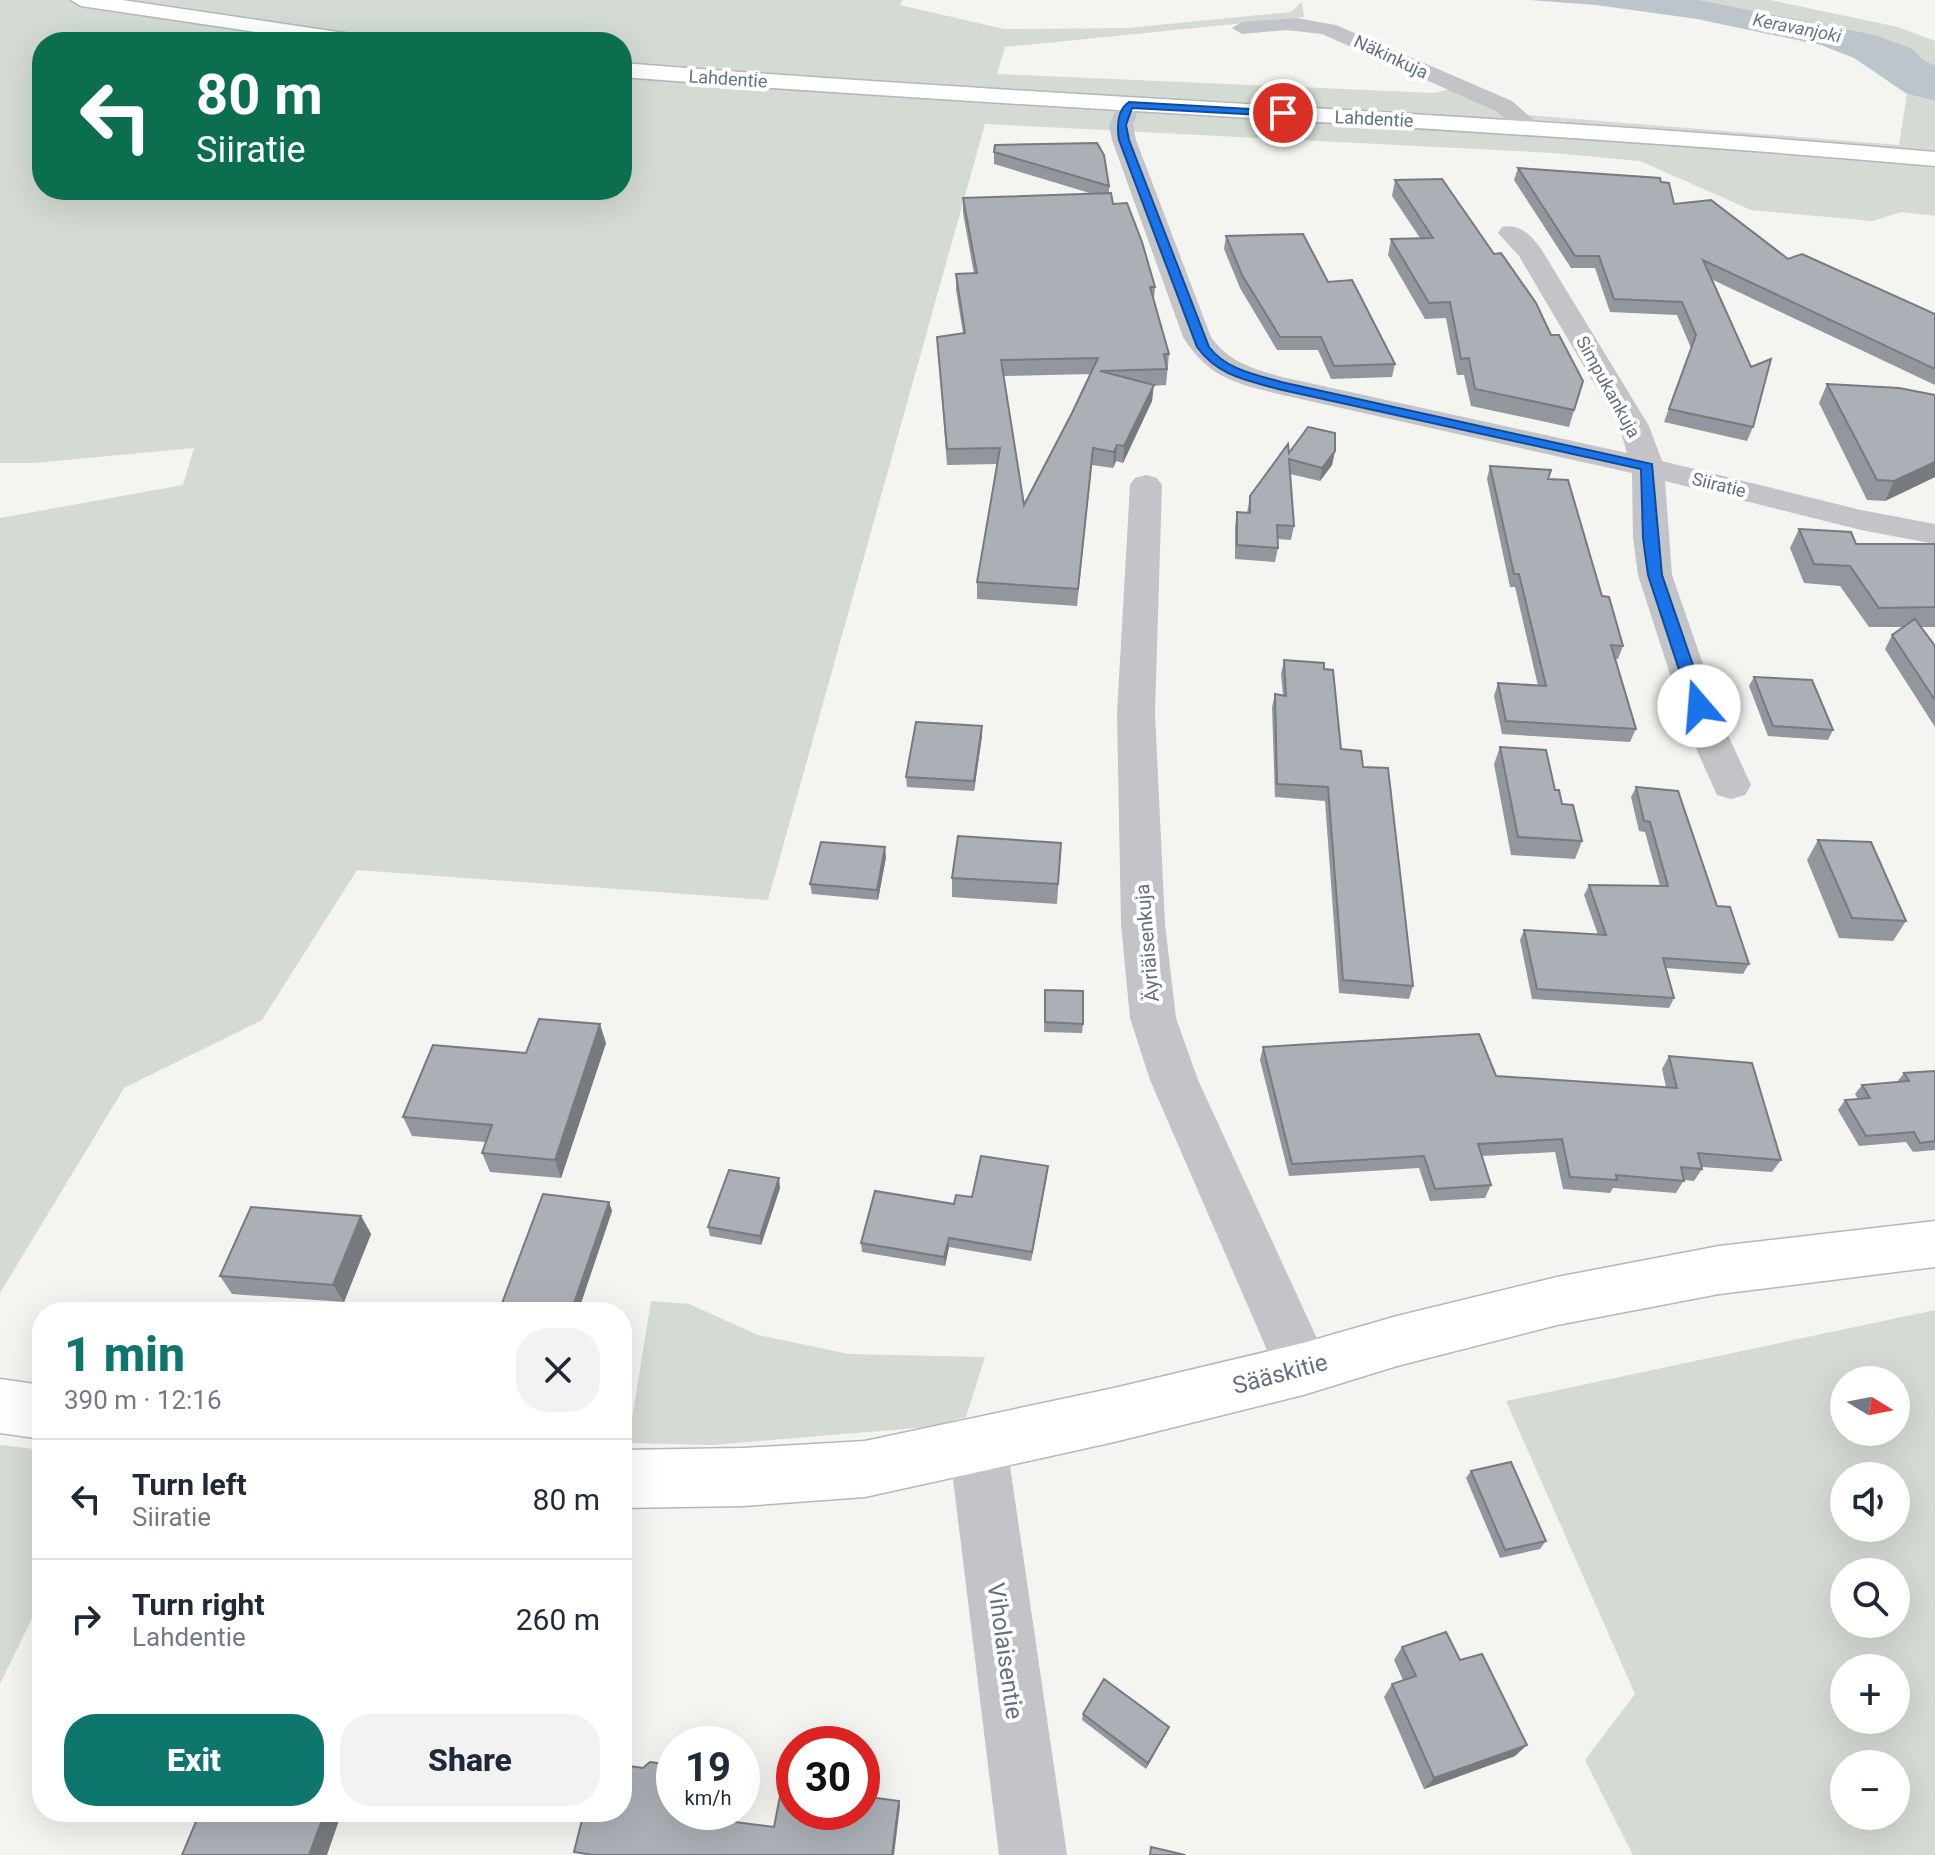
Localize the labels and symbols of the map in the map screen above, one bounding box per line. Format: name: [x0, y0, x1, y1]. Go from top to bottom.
water label: Keravanjoki: [1751, 9, 1844, 47]
street label: Näkinkuja: [1351, 30, 1432, 83]
street label: Lahdentie: [688, 65, 768, 92]
pin: [1249, 79, 1317, 147]
street label: Lahdentie: [1334, 106, 1414, 131]
street label: Simpukankuja: [1572, 332, 1645, 441]
street label: Siiratie: [1690, 468, 1748, 501]
position arrow: [1657, 664, 1741, 748]
street label: Äyriäisenkuja: [1130, 883, 1164, 1003]
street label: Sääskitie: [1229, 1348, 1331, 1400]
north arrow: [1830, 1366, 1910, 1446]
street label: Viholaisentie: [982, 1581, 1028, 1721]
speed limit sign: 30: [776, 1726, 880, 1830]

